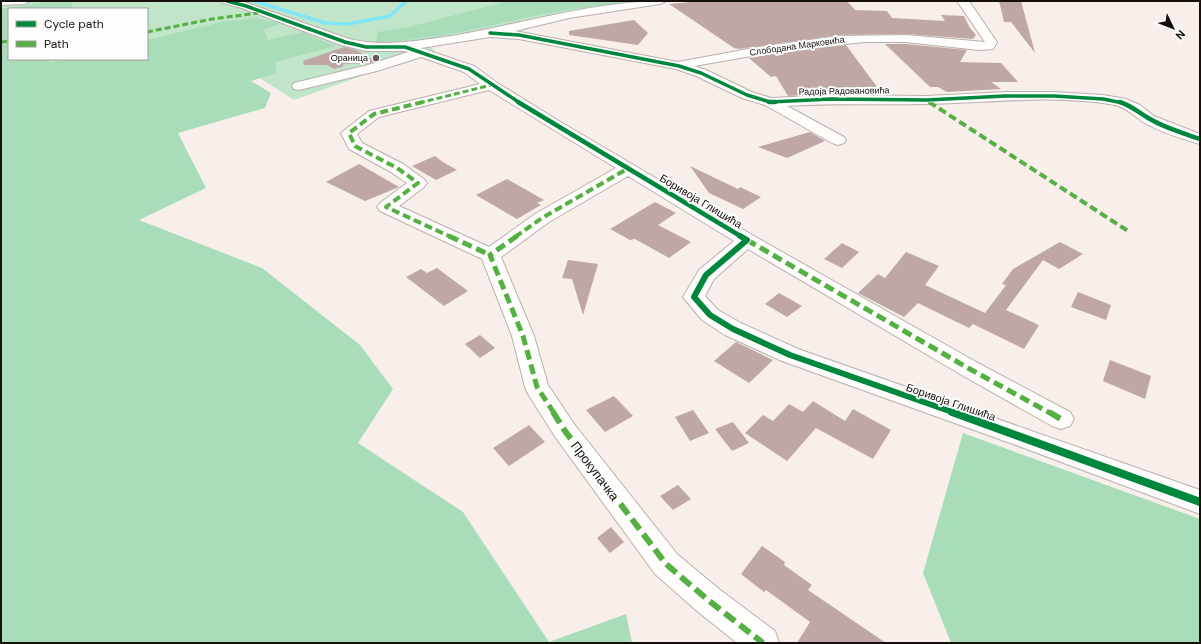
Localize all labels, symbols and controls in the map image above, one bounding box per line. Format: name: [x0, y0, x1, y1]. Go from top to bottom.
legend: [8, 8, 148, 60]
north arrow: [1153, 8, 1193, 48]
text: Cycle path: [44, 16, 104, 32]
text: N: [1172, 27, 1188, 43]
street label: Слободана Марковића: [749, 33, 845, 59]
text: Path: [44, 36, 69, 52]
place label: Ораница: [331, 52, 368, 64]
marker: Ораница: [371, 53, 381, 63]
street label: Радоја Радовановића: [798, 84, 890, 98]
street label: Боривоја Глишића: [657, 171, 746, 232]
street label: Боривоја Глишића: [904, 380, 999, 424]
street label: Прокупачка: [567, 438, 623, 505]

